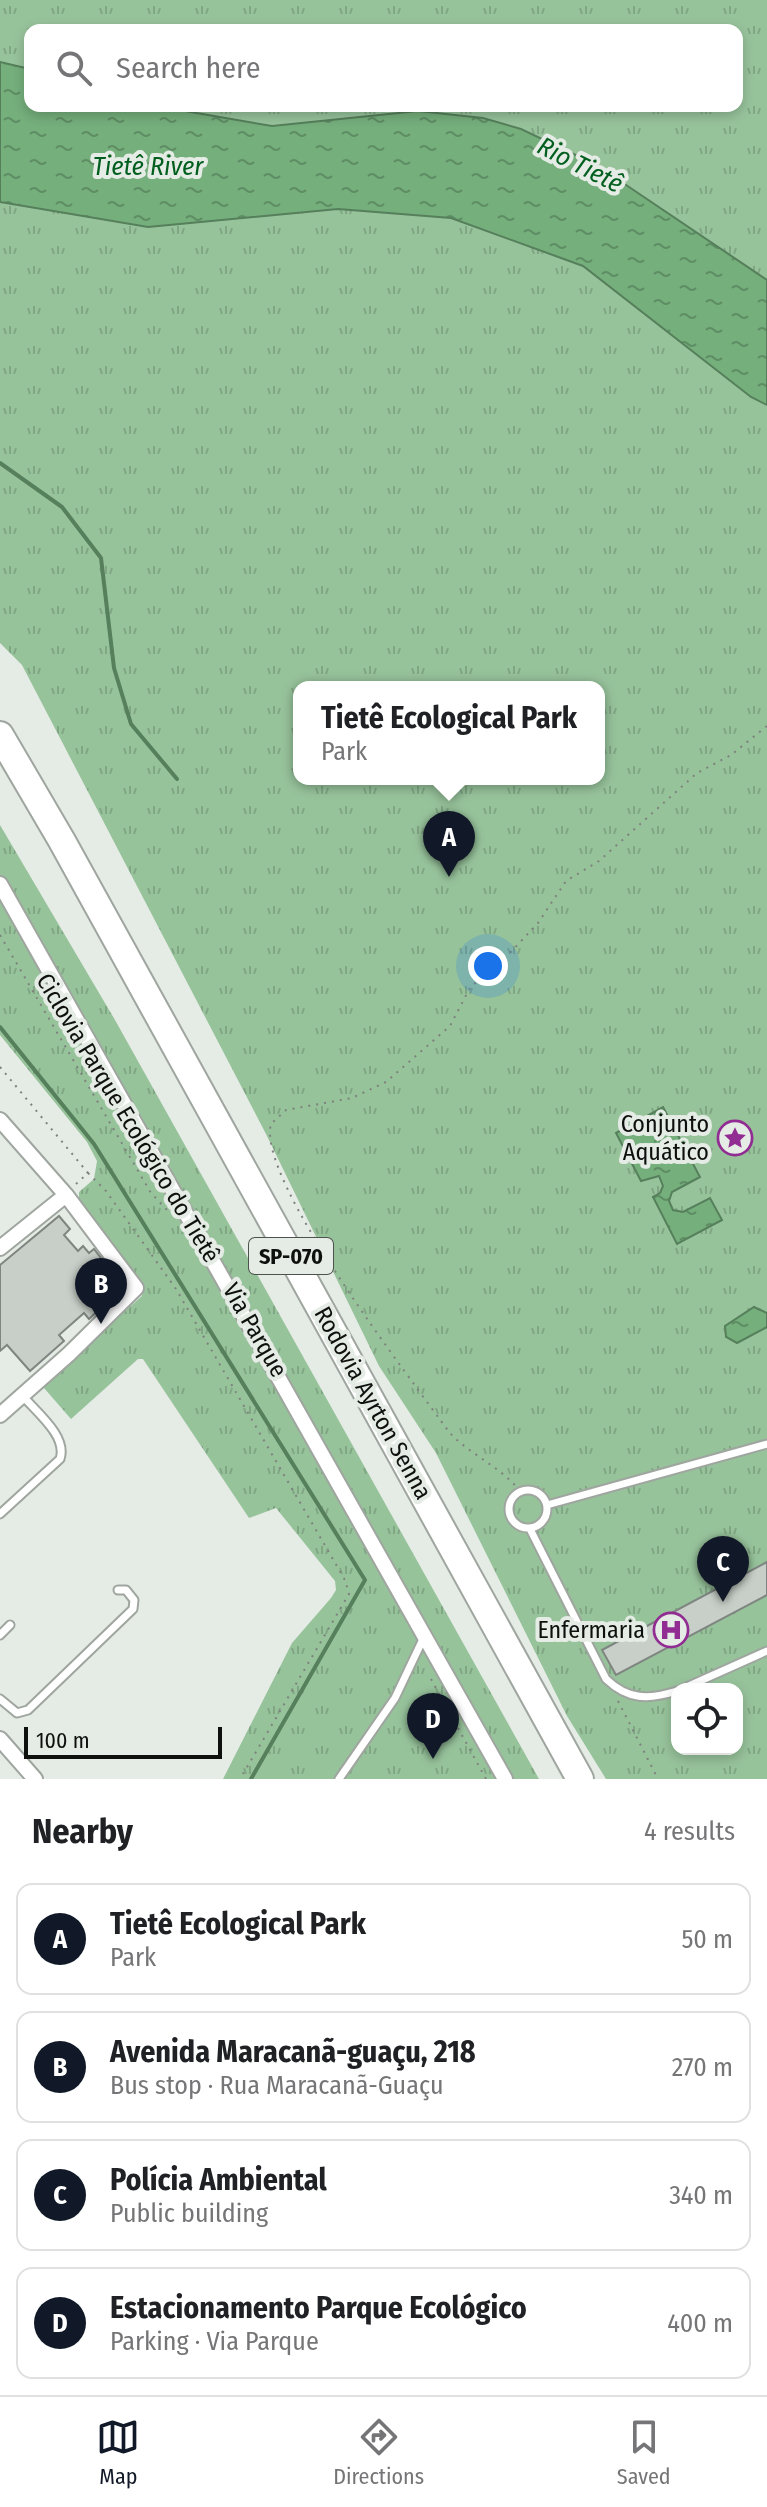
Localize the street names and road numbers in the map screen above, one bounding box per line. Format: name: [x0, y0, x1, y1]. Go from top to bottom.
street label: Ciclovia Parque Ecológico do Tietê: [30, 968, 226, 1268]
road number: SP-070: [249, 1238, 333, 1274]
street label: Via Parque: [217, 1278, 293, 1382]
street label: Rodovia Ayrton Senna: [308, 1302, 438, 1504]

